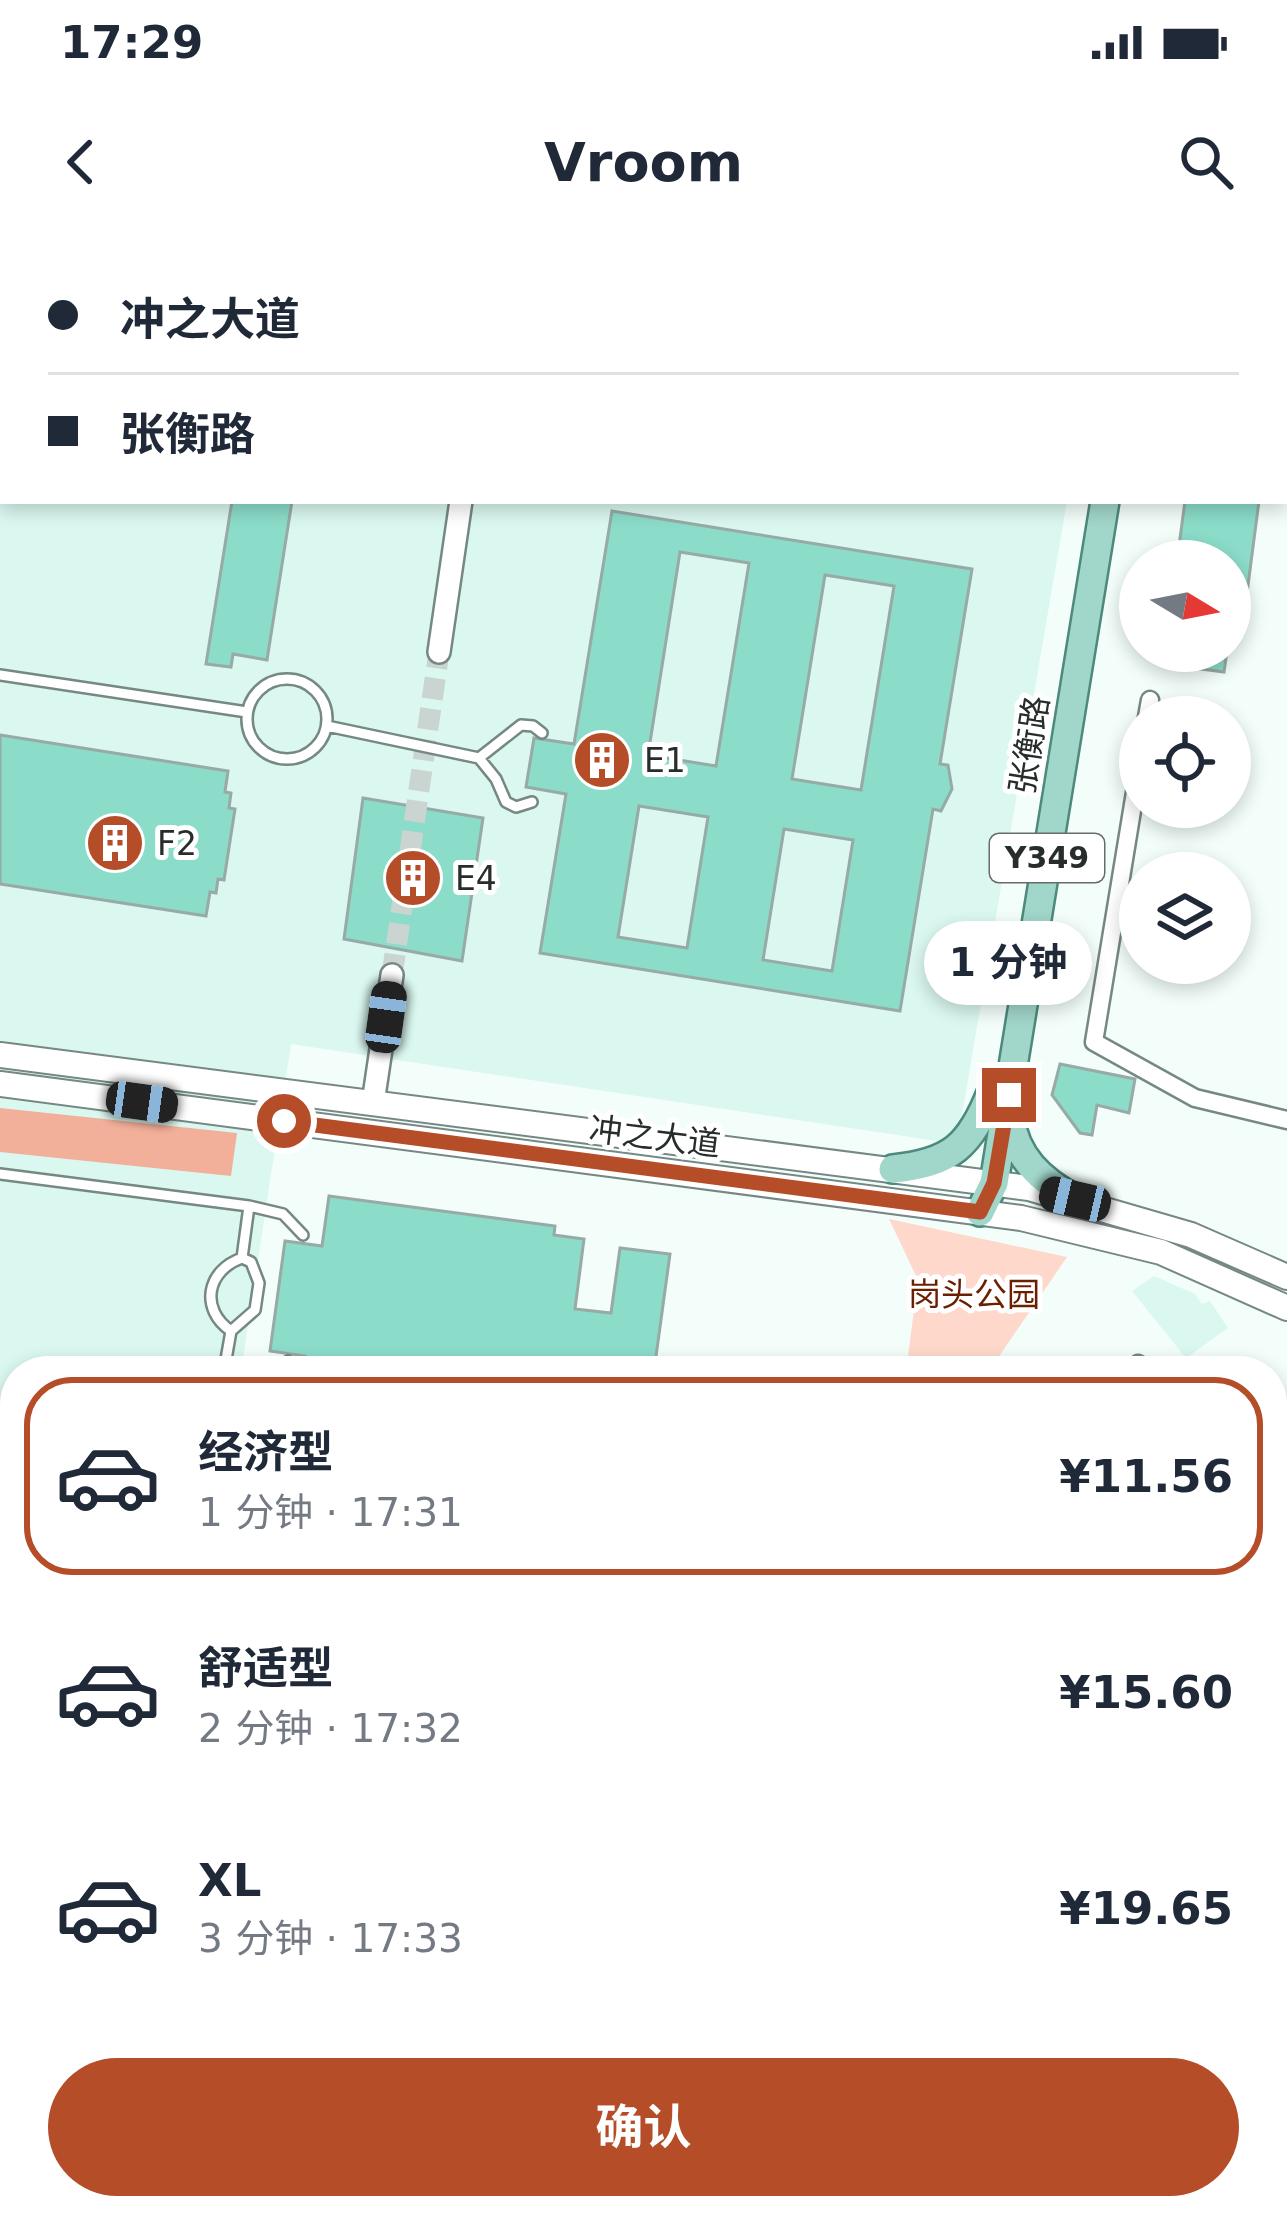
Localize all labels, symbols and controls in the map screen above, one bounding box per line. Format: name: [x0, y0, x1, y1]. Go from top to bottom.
text: 17:29: [60, 16, 203, 69]
icon: back: [48, 129, 114, 195]
icon: search: [1173, 129, 1239, 195]
text: Vroom: [544, 131, 743, 194]
text: 冲之大道: [120, 293, 300, 346]
text: 张衡路: [120, 408, 255, 461]
north arrow: [1119, 540, 1251, 672]
map controls: [1119, 540, 1251, 984]
street label: 张衡路: [1002, 693, 1056, 797]
button: locate: [1119, 696, 1251, 828]
building icon: E1: [571, 729, 633, 791]
place label: E1: [644, 741, 686, 780]
building icon: F2: [84, 812, 146, 874]
place label: F2: [157, 824, 197, 863]
road number: Y349: [990, 834, 1104, 882]
building icon: E4: [382, 847, 444, 909]
button: layers: [1119, 852, 1251, 984]
place label: E4: [455, 859, 497, 898]
callout: 1 分钟: [925, 921, 1093, 1005]
text: 1 分钟: [949, 940, 1067, 985]
car: [363, 979, 409, 1055]
route end: [982, 1068, 1036, 1122]
car: [104, 1079, 180, 1125]
route start: [257, 1094, 311, 1148]
street label: 冲之大道: [587, 1109, 723, 1164]
car: [1036, 1173, 1114, 1225]
park label: 岗头公园: [908, 1275, 1040, 1314]
icon: car: [54, 1422, 162, 1530]
text: 经济型: [198, 1426, 333, 1479]
text: ¥11.56: [1059, 1450, 1233, 1503]
text: 1 分钟 · 17:31: [198, 1490, 463, 1535]
icon: car: [54, 1638, 162, 1746]
text: 舒适型: [198, 1642, 333, 1695]
text: ¥15.60: [1059, 1666, 1233, 1719]
text: 2 分钟 · 17:32: [198, 1706, 463, 1751]
icon: car: [54, 1854, 162, 1962]
text: XL: [198, 1854, 261, 1907]
text: ¥19.65: [1059, 1882, 1233, 1935]
text: 3 分钟 · 17:33: [198, 1916, 463, 1961]
button: 确认: [48, 2058, 1239, 2196]

